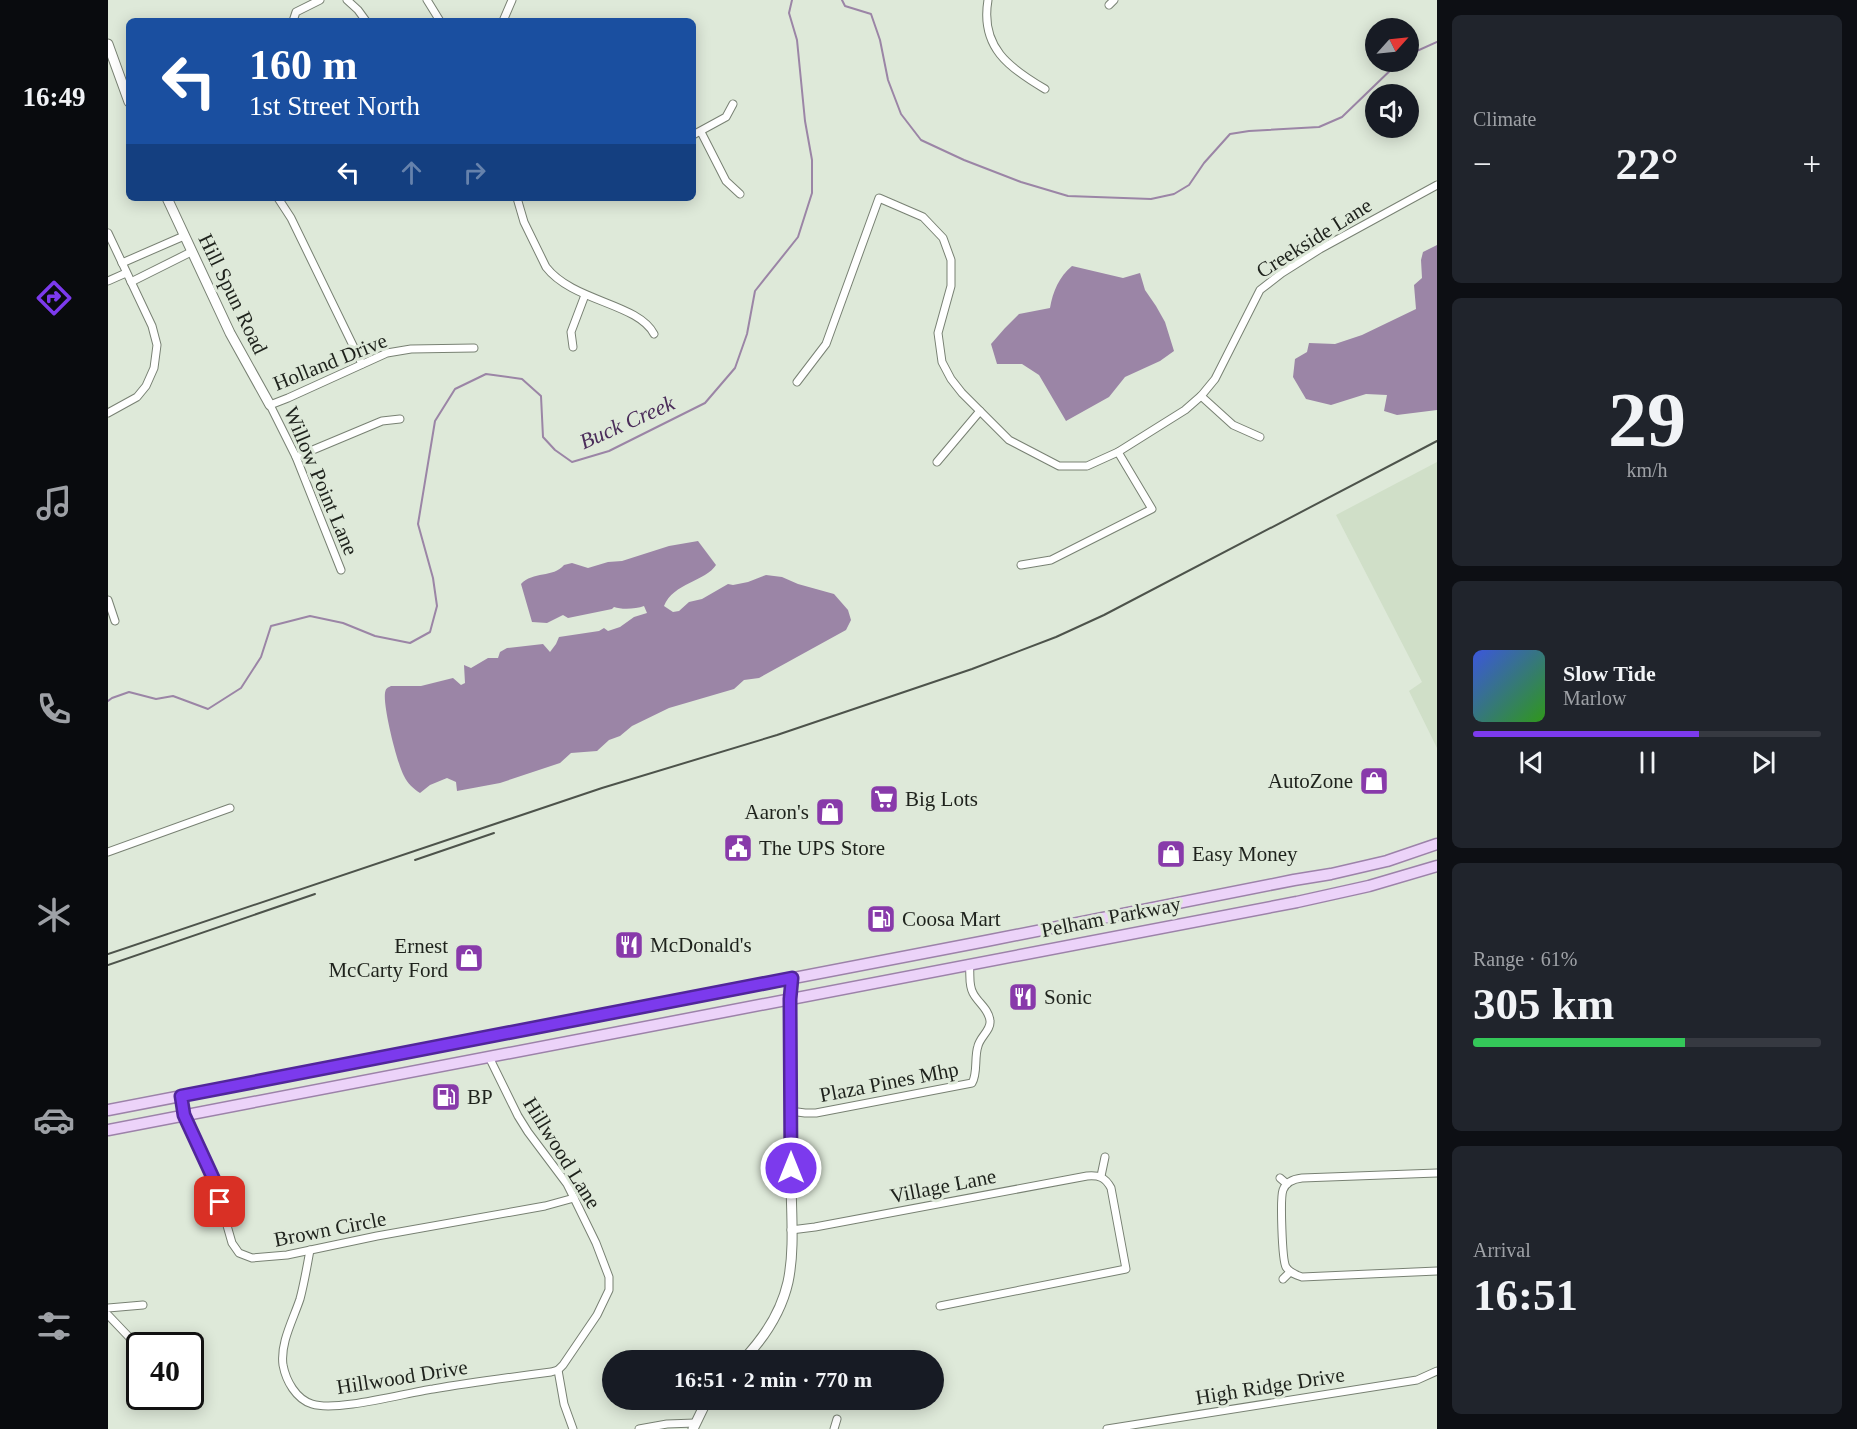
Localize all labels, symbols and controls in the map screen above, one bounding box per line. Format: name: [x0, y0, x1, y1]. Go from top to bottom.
north arrow: [1365, 18, 1419, 72]
map controls: [1365, 18, 1419, 138]
icon: left: [150, 42, 228, 120]
text: 160 m: [249, 42, 358, 88]
text: 16:49: [23, 82, 86, 112]
button: sound: [1365, 84, 1419, 138]
text: 1st Street North: [249, 91, 420, 121]
text: Climate: [1473, 108, 1536, 130]
text: 22°: [1616, 139, 1679, 189]
text: −: [1473, 146, 1492, 182]
text: +: [1802, 146, 1821, 182]
icon: left: [332, 156, 365, 189]
icon: ahead: [395, 156, 428, 189]
icon: right: [458, 156, 491, 189]
street label: Creekside Lane: [1252, 193, 1376, 283]
street label: Hill Spun Road: [194, 230, 273, 358]
icon: directions: [33, 277, 75, 319]
street label: Holland Drive: [270, 328, 390, 396]
text: 29: [1608, 376, 1686, 463]
water label: Buck Creek: [576, 390, 679, 454]
street label: Willow Point Lane: [279, 403, 363, 559]
text: km/h: [1626, 459, 1668, 481]
icon: music: [33, 482, 75, 524]
text: Slow Tide: [1563, 661, 1656, 686]
text: Marlow: [1563, 687, 1626, 709]
icon: phone: [33, 688, 75, 730]
icon: previous: [1515, 746, 1548, 779]
icon: pause: [1631, 746, 1664, 779]
icon: next: [1747, 746, 1780, 779]
shop icon: AutoZone: [1358, 765, 1390, 797]
place label: AutoZone: [1268, 769, 1353, 793]
supermarket icon: Big Lots: [868, 783, 900, 815]
place label: Big Lots: [905, 787, 978, 811]
shop icon: Aaron's: [814, 796, 846, 828]
place label: Aaron's: [745, 800, 809, 824]
public building icon: The UPS Store: [722, 832, 754, 864]
place label: The UPS Store: [759, 836, 885, 860]
shop icon: Easy Money: [1155, 838, 1187, 870]
place label: Easy Money: [1192, 842, 1298, 866]
street label: Pelham Parkway: [1039, 892, 1183, 942]
icon: climate: [33, 894, 75, 936]
fuel station icon: Coosa Mart: [865, 903, 897, 935]
place label: Coosa Mart: [902, 907, 1001, 931]
restaurant icon: McDonald's: [613, 929, 645, 961]
place label: McDonald's: [650, 933, 752, 957]
place label: Ernest McCarty Ford: [328, 934, 448, 982]
shop icon: Ernest McCarty Ford: [453, 942, 485, 974]
text: Range · 61%: [1473, 948, 1577, 970]
text: 305 km: [1473, 979, 1614, 1029]
restaurant icon: Sonic: [1007, 981, 1039, 1013]
place label: Sonic: [1044, 985, 1092, 1009]
street label: Plaza Pines Mhp: [817, 1057, 961, 1107]
fuel station icon: BP: [430, 1081, 462, 1113]
place label: BP: [467, 1085, 493, 1109]
street label: Hillwood Lane: [518, 1093, 606, 1213]
icon: car: [33, 1099, 75, 1141]
position arrow: [759, 1136, 823, 1200]
street label: Village Lane: [888, 1164, 998, 1208]
pin: [194, 1176, 245, 1227]
icon: arrive: [203, 1185, 236, 1218]
street label: Brown Circle: [272, 1206, 388, 1252]
text: Arrival: [1473, 1239, 1531, 1261]
text: 16:51: [1473, 1270, 1578, 1320]
icon: filters: [33, 1305, 75, 1347]
speed limit sign: 40: [126, 1332, 204, 1410]
street label: Hillwood Drive: [335, 1355, 469, 1399]
street label: High Ridge Drive: [1194, 1362, 1346, 1410]
text: 16:51 · 2 min · 770 m: [674, 1367, 872, 1392]

